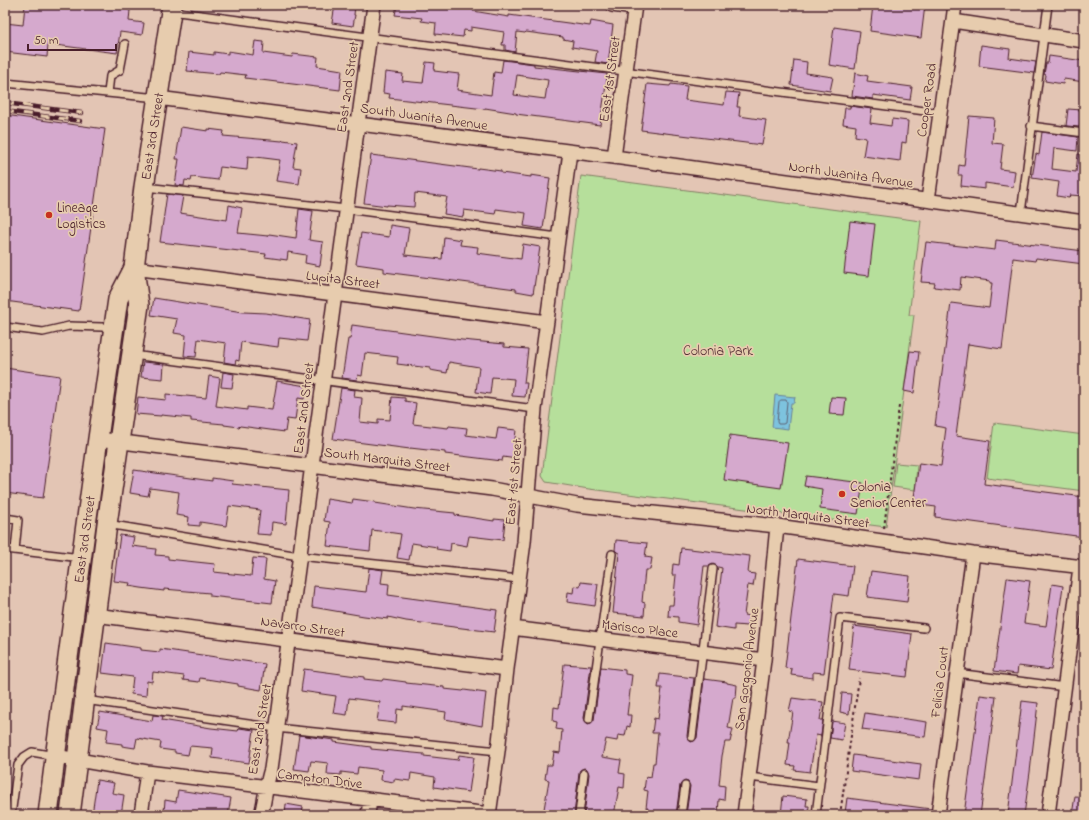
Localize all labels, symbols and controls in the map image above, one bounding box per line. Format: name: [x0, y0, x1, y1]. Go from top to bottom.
scale bar: [28, 26, 116, 52]
text: 50 m: [34, 32, 58, 50]
street label: East 1st Street: [594, 35, 627, 123]
street label: East 2nd Street: [332, 40, 365, 134]
street label: Cooper Road: [912, 62, 943, 139]
street label: East 3rd Street: [136, 91, 170, 182]
street label: South Juanita Avenue: [359, 98, 490, 137]
street label: North Juanita Avenue: [787, 156, 915, 195]
place label: Lineage Logistics: [57, 198, 106, 236]
marker: Lineage Logistics: [44, 210, 54, 220]
street label: Lupita Street: [305, 266, 381, 295]
park label: Colonia Park: [683, 341, 754, 362]
street label: East 2nd Street: [288, 361, 321, 455]
street label: East 1st Street: [500, 438, 529, 526]
street label: South Marquita Street: [323, 442, 451, 479]
place label: Colonia Senior Center: [850, 477, 927, 514]
marker: Colonia Senior Center: [837, 489, 847, 499]
street label: East 3rd Street: [69, 494, 102, 585]
street label: North Marquita Street: [745, 499, 871, 534]
street label: San Gorgonio Avenue: [730, 606, 766, 732]
street label: Navarro Street: [259, 611, 346, 644]
street label: Marisco Place: [600, 614, 680, 645]
street label: Felicia Court: [926, 645, 955, 720]
street label: East 2nd Street: [243, 682, 278, 776]
street label: Campton Drive: [276, 764, 364, 795]

